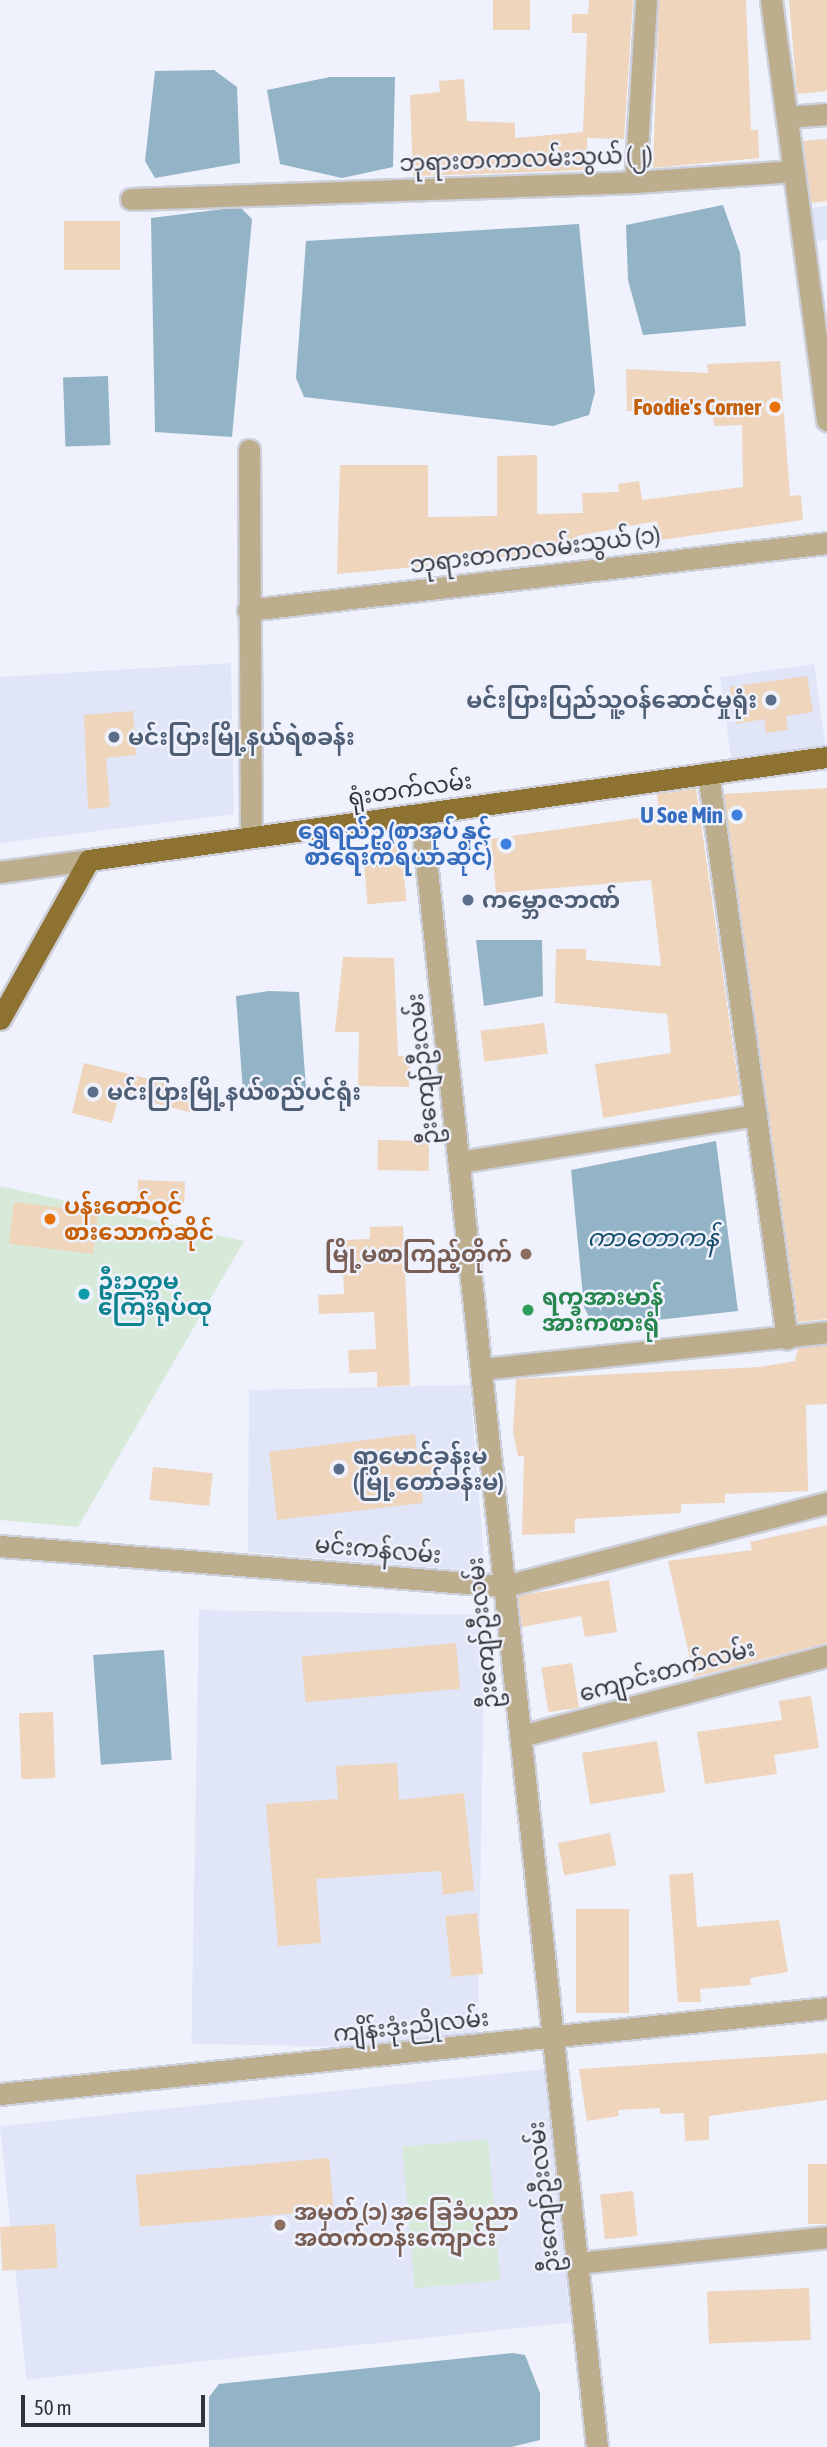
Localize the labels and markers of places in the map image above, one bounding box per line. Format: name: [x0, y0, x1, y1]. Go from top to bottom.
place label: Foodie's Corner: [633, 393, 761, 421]
marker: Foodie's Corner: [767, 399, 783, 415]
place label: မင်းပြားပြည်သူ့ဝန်ဆောင်မှုရုံး: [466, 686, 757, 714]
marker: မင်းပြားပြည်သူ့ဝန်ဆောင်မှုရုံး: [763, 692, 779, 708]
place label: မင်းပြားမြို့နယ်ရဲစခန်း: [128, 723, 355, 751]
marker: မင်းပြားမြို့နယ်ရဲစခန်း: [106, 729, 122, 745]
place label: U Soe Min: [640, 801, 723, 829]
marker: U Soe Min: [729, 807, 745, 823]
place label: ရွှေရည်ဥ (စာအုပ် နှင့် စာရေးကိရိယာဆိုင်): [298, 817, 492, 871]
marker: ရွှေရည်ဥ (စာအုပ် နှင့် စာရေးကိရိယာဆိုင်): [498, 836, 514, 852]
place label: ကမ္ဘောဇဘဏ်: [482, 886, 620, 914]
marker: ကမ္ဘောဇဘဏ်: [460, 892, 476, 908]
place label: မင်းပြားမြို့နယ်စည်ပင်ရုံး: [107, 1078, 361, 1106]
marker: မင်းပြားမြို့နယ်စည်ပင်ရုံး: [85, 1084, 101, 1100]
place label: ပန်းတော်ဝင် စားသောက်ဆိုင်: [64, 1192, 214, 1246]
marker: ပန်းတော်ဝင် စားသောက်ဆိုင်: [42, 1211, 58, 1227]
place label: မြို့မစာကြည့်တိုက်: [325, 1240, 512, 1268]
marker: မြို့မစာကြည့်တိုက်: [518, 1246, 534, 1262]
place label: ဦးဥတ္တမ ကြေးရုပ်ထု: [98, 1267, 212, 1321]
place label: ရက္ခအားမာန် အားကစားရုံ: [542, 1283, 663, 1337]
marker: ဦးဥတ္တမ ကြေးရုပ်ထု: [76, 1286, 92, 1302]
marker: ရက္ခအားမာန် အားကစားရုံ: [520, 1302, 536, 1318]
place label: ရာမောင်ခန်းမ (မြို့တော်ခန်းမ): [353, 1442, 504, 1496]
marker: ရာမောင်ခန်းမ (မြို့တော်ခန်းမ): [331, 1461, 347, 1477]
place label: အမှတ် (၁) အခြေခံပညာ အထက်တန်းကျောင်း: [294, 2198, 519, 2252]
marker: အမှတ် (၁) အခြေခံပညာ အထက်တန်းကျောင်း: [272, 2217, 288, 2233]

